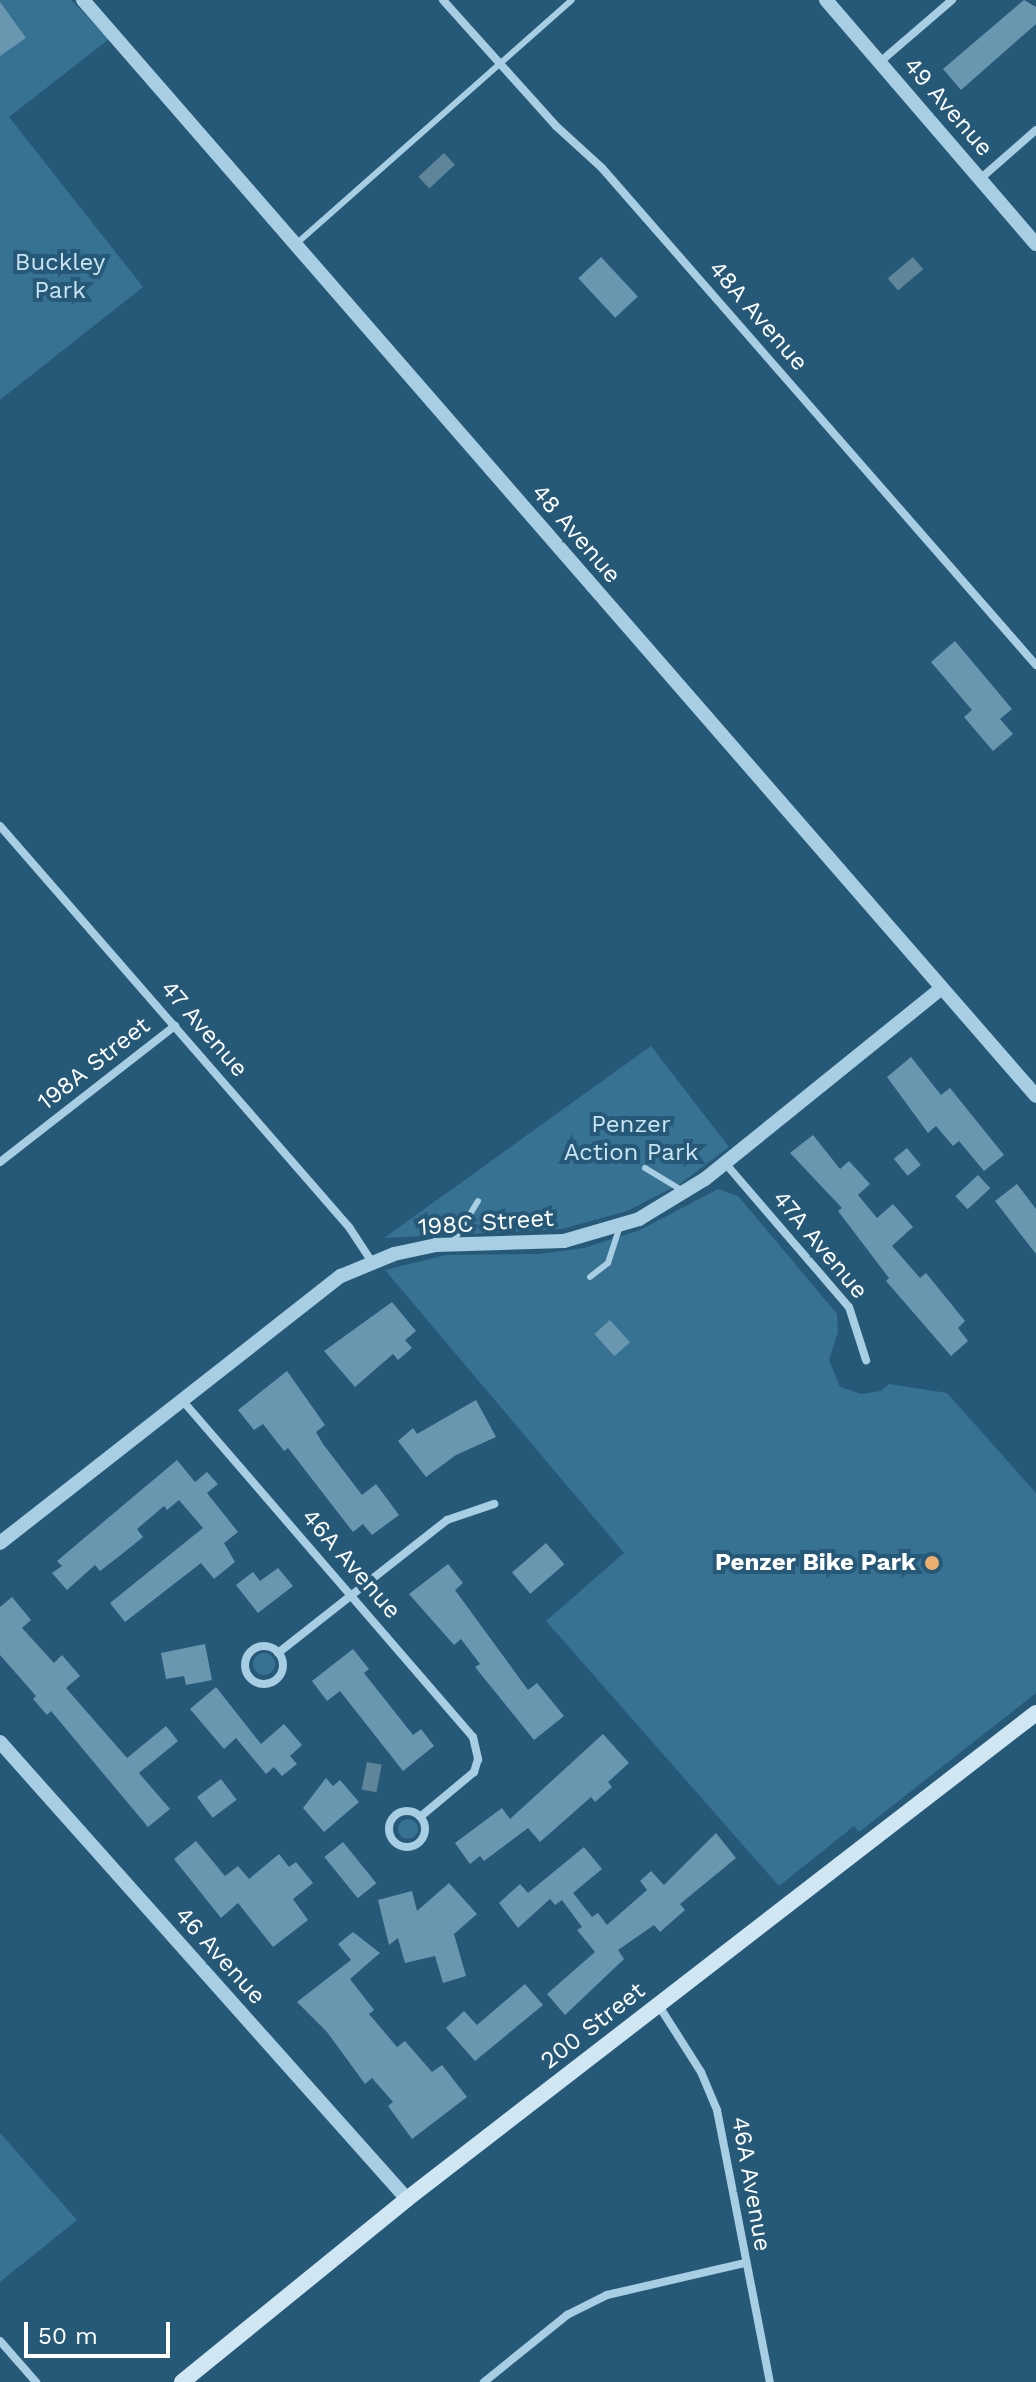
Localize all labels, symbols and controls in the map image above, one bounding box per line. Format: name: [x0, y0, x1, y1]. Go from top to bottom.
street label: 49 Avenue: [897, 51, 999, 163]
park label: Buckley Park: [15, 249, 105, 305]
street label: 48A Avenue: [702, 254, 814, 378]
street label: 48 Avenue: [525, 478, 627, 590]
street label: 47 Avenue: [154, 974, 254, 1084]
street label: 198A Street: [32, 1011, 156, 1117]
park label: Penzer Action Park: [564, 1111, 698, 1167]
street label: 47A Avenue: [766, 1184, 874, 1306]
street label: 198C Street: [417, 1204, 555, 1242]
street label: 46A Avenue: [295, 1502, 407, 1626]
place label: Penzer Bike Park: [715, 1549, 916, 1577]
marker: Penzer Bike Park: [923, 1554, 941, 1572]
street label: 46 Avenue: [168, 1901, 272, 2011]
street label: 200 Street: [535, 1976, 651, 2076]
street label: 46A Avenue: [725, 2113, 777, 2255]
scale bar: [28, 2306, 174, 2356]
text: 50 m: [38, 2322, 98, 2350]

